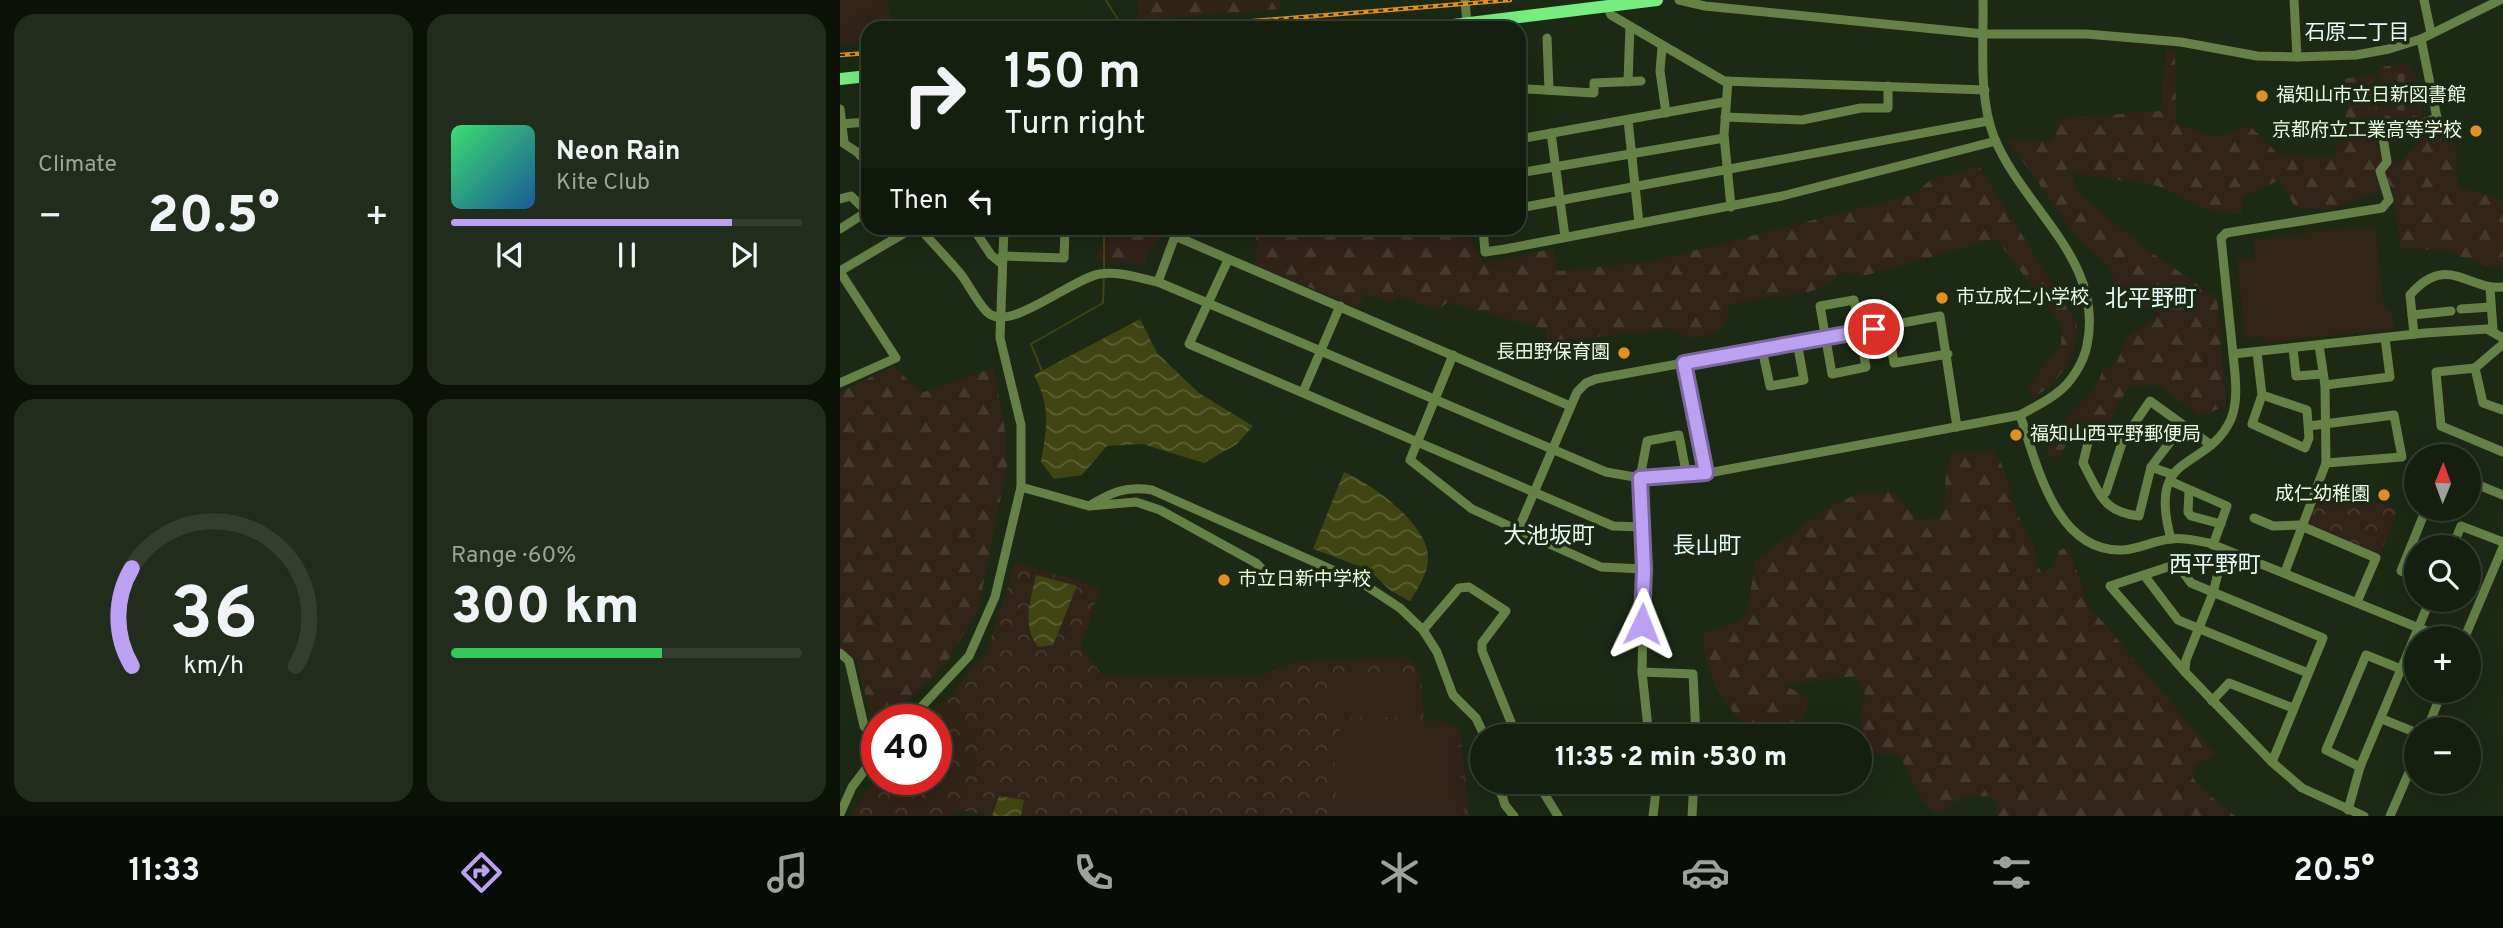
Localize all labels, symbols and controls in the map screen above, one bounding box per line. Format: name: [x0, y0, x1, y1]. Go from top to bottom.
district label: 石原二丁目: [2305, 20, 2410, 47]
text: 150 m: [1004, 44, 1141, 106]
icon: right: [889, 49, 980, 140]
place label: 福知山市立日新図書館: [2276, 84, 2466, 108]
marker: 福知山市立日新図書館: [2254, 88, 2270, 104]
text: Turn right: [1004, 105, 1146, 145]
place label: 京都府立工業高等学校: [2272, 119, 2462, 143]
marker: 京都府立工業高等学校: [2468, 123, 2484, 139]
text: Neon Rain: [556, 136, 681, 169]
text: Climate: [38, 151, 117, 180]
text: Kite Club: [556, 169, 650, 198]
icon: left: [962, 182, 1000, 220]
text: 20.5°: [147, 185, 280, 251]
text: Then: [889, 185, 948, 218]
text: −: [38, 194, 63, 243]
text: +: [364, 194, 389, 243]
icon: previous: [491, 236, 529, 274]
icon: pause: [608, 236, 646, 274]
icon: next: [725, 236, 763, 274]
place label: 市立成仁小学校: [1956, 286, 2089, 310]
district label: 北平野町: [2105, 286, 2197, 315]
marker: 市立成仁小学校: [1934, 290, 1950, 306]
pin: [1844, 299, 1904, 359]
icon: arrive: [1855, 310, 1893, 348]
place label: 長田野保育園: [1496, 341, 1610, 365]
marker: 長田野保育園: [1616, 345, 1632, 361]
place label: 福知山西平野郵便局: [2030, 423, 2201, 447]
marker: 福知山西平野郵便局: [2008, 427, 2024, 443]
north arrow: [2404, 444, 2482, 522]
map controls: [2404, 444, 2481, 794]
place label: 成仁幼稚園: [2275, 483, 2370, 507]
marker: 成仁幼稚園: [2376, 487, 2392, 503]
district label: 大池坂町: [1503, 523, 1595, 552]
district label: 長山町: [1673, 533, 1742, 562]
button: search: [2404, 535, 2481, 612]
text: Range · 60%: [451, 542, 576, 571]
district label: 西平野町: [2169, 552, 2261, 581]
place label: 市立日新中学校: [1238, 568, 1371, 592]
marker: 市立日新中学校: [1216, 572, 1232, 588]
text: 36: [169, 573, 258, 665]
text: 300 km: [451, 576, 639, 642]
position arrow: [1605, 587, 1679, 661]
button: +: [2404, 626, 2481, 703]
text: km/h: [183, 651, 244, 683]
speed limit sign: 40: [861, 704, 952, 795]
button: −: [2404, 717, 2481, 794]
text: 11:35 · 2 min · 530 m: [1555, 742, 1787, 775]
icon: directions: [457, 848, 506, 897]
icon: music: [763, 848, 812, 897]
icon: phone: [1069, 848, 1118, 897]
icon: climate: [1375, 848, 1424, 897]
icon: car: [1681, 848, 1730, 897]
icon: filters: [1987, 848, 2036, 897]
text: 11:33: [129, 852, 200, 892]
text: 20.5°: [2293, 852, 2375, 892]

